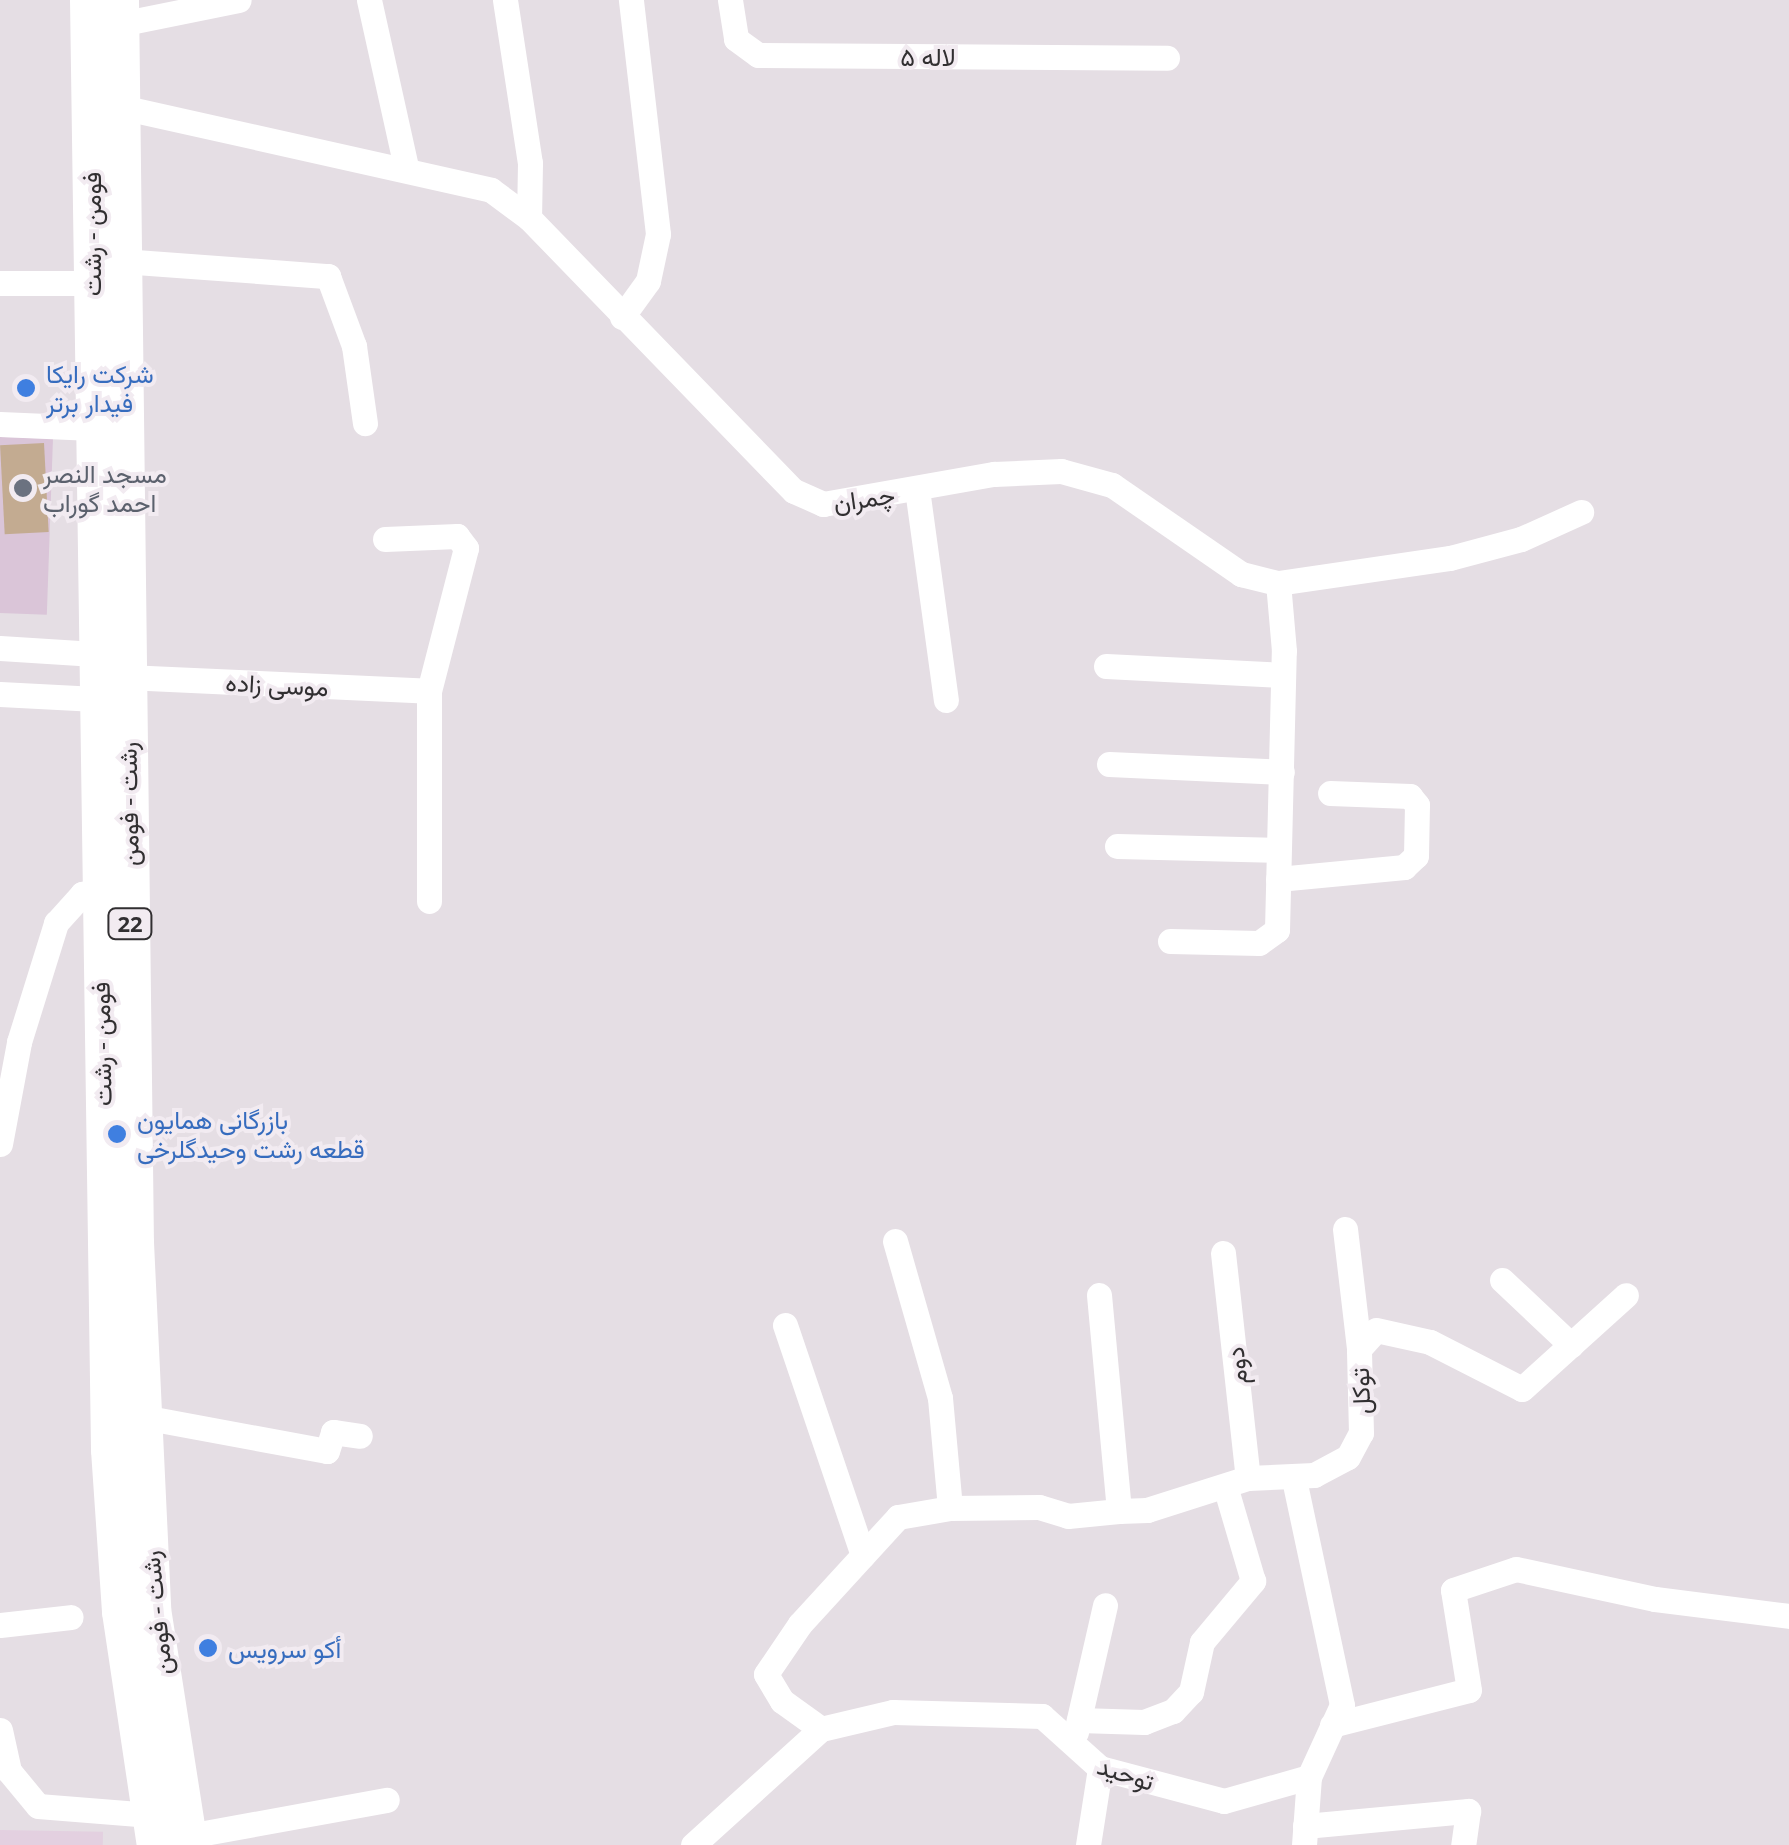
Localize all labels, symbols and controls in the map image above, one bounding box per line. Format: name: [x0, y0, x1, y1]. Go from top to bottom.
street label: لاله ۵: [900, 41, 956, 71]
street label: فومن - رشت: [76, 172, 106, 296]
place label: شرکت رایکا فیدار برتر: [46, 359, 154, 418]
marker: شرکت رایکا فیدار برتر: [15, 377, 37, 399]
place label: مسجد النصر احمد گوراب: [43, 459, 167, 518]
marker: مسجد النصر احمد گوراب: [12, 477, 34, 499]
street label: چمران: [831, 479, 897, 517]
street label: موسی زاده: [225, 666, 329, 702]
street label: رشت - فومن: [112, 742, 144, 866]
road number: 22: [105, 907, 155, 941]
street label: فومن - رشت: [85, 982, 117, 1106]
place label: بازرگانی همایون قطعه رشت وحیدگلرخی: [137, 1105, 365, 1164]
marker: بازرگانی همایون قطعه رشت وحیدگلرخی: [106, 1123, 128, 1145]
street label: دوم: [1219, 1346, 1253, 1386]
street label: توکل: [1344, 1367, 1376, 1415]
street label: رشت - فومن: [135, 1550, 177, 1676]
place label: أکو سرویس: [228, 1633, 341, 1663]
marker: أکو سرویس: [197, 1637, 219, 1659]
street label: توحید: [1094, 1750, 1158, 1796]

